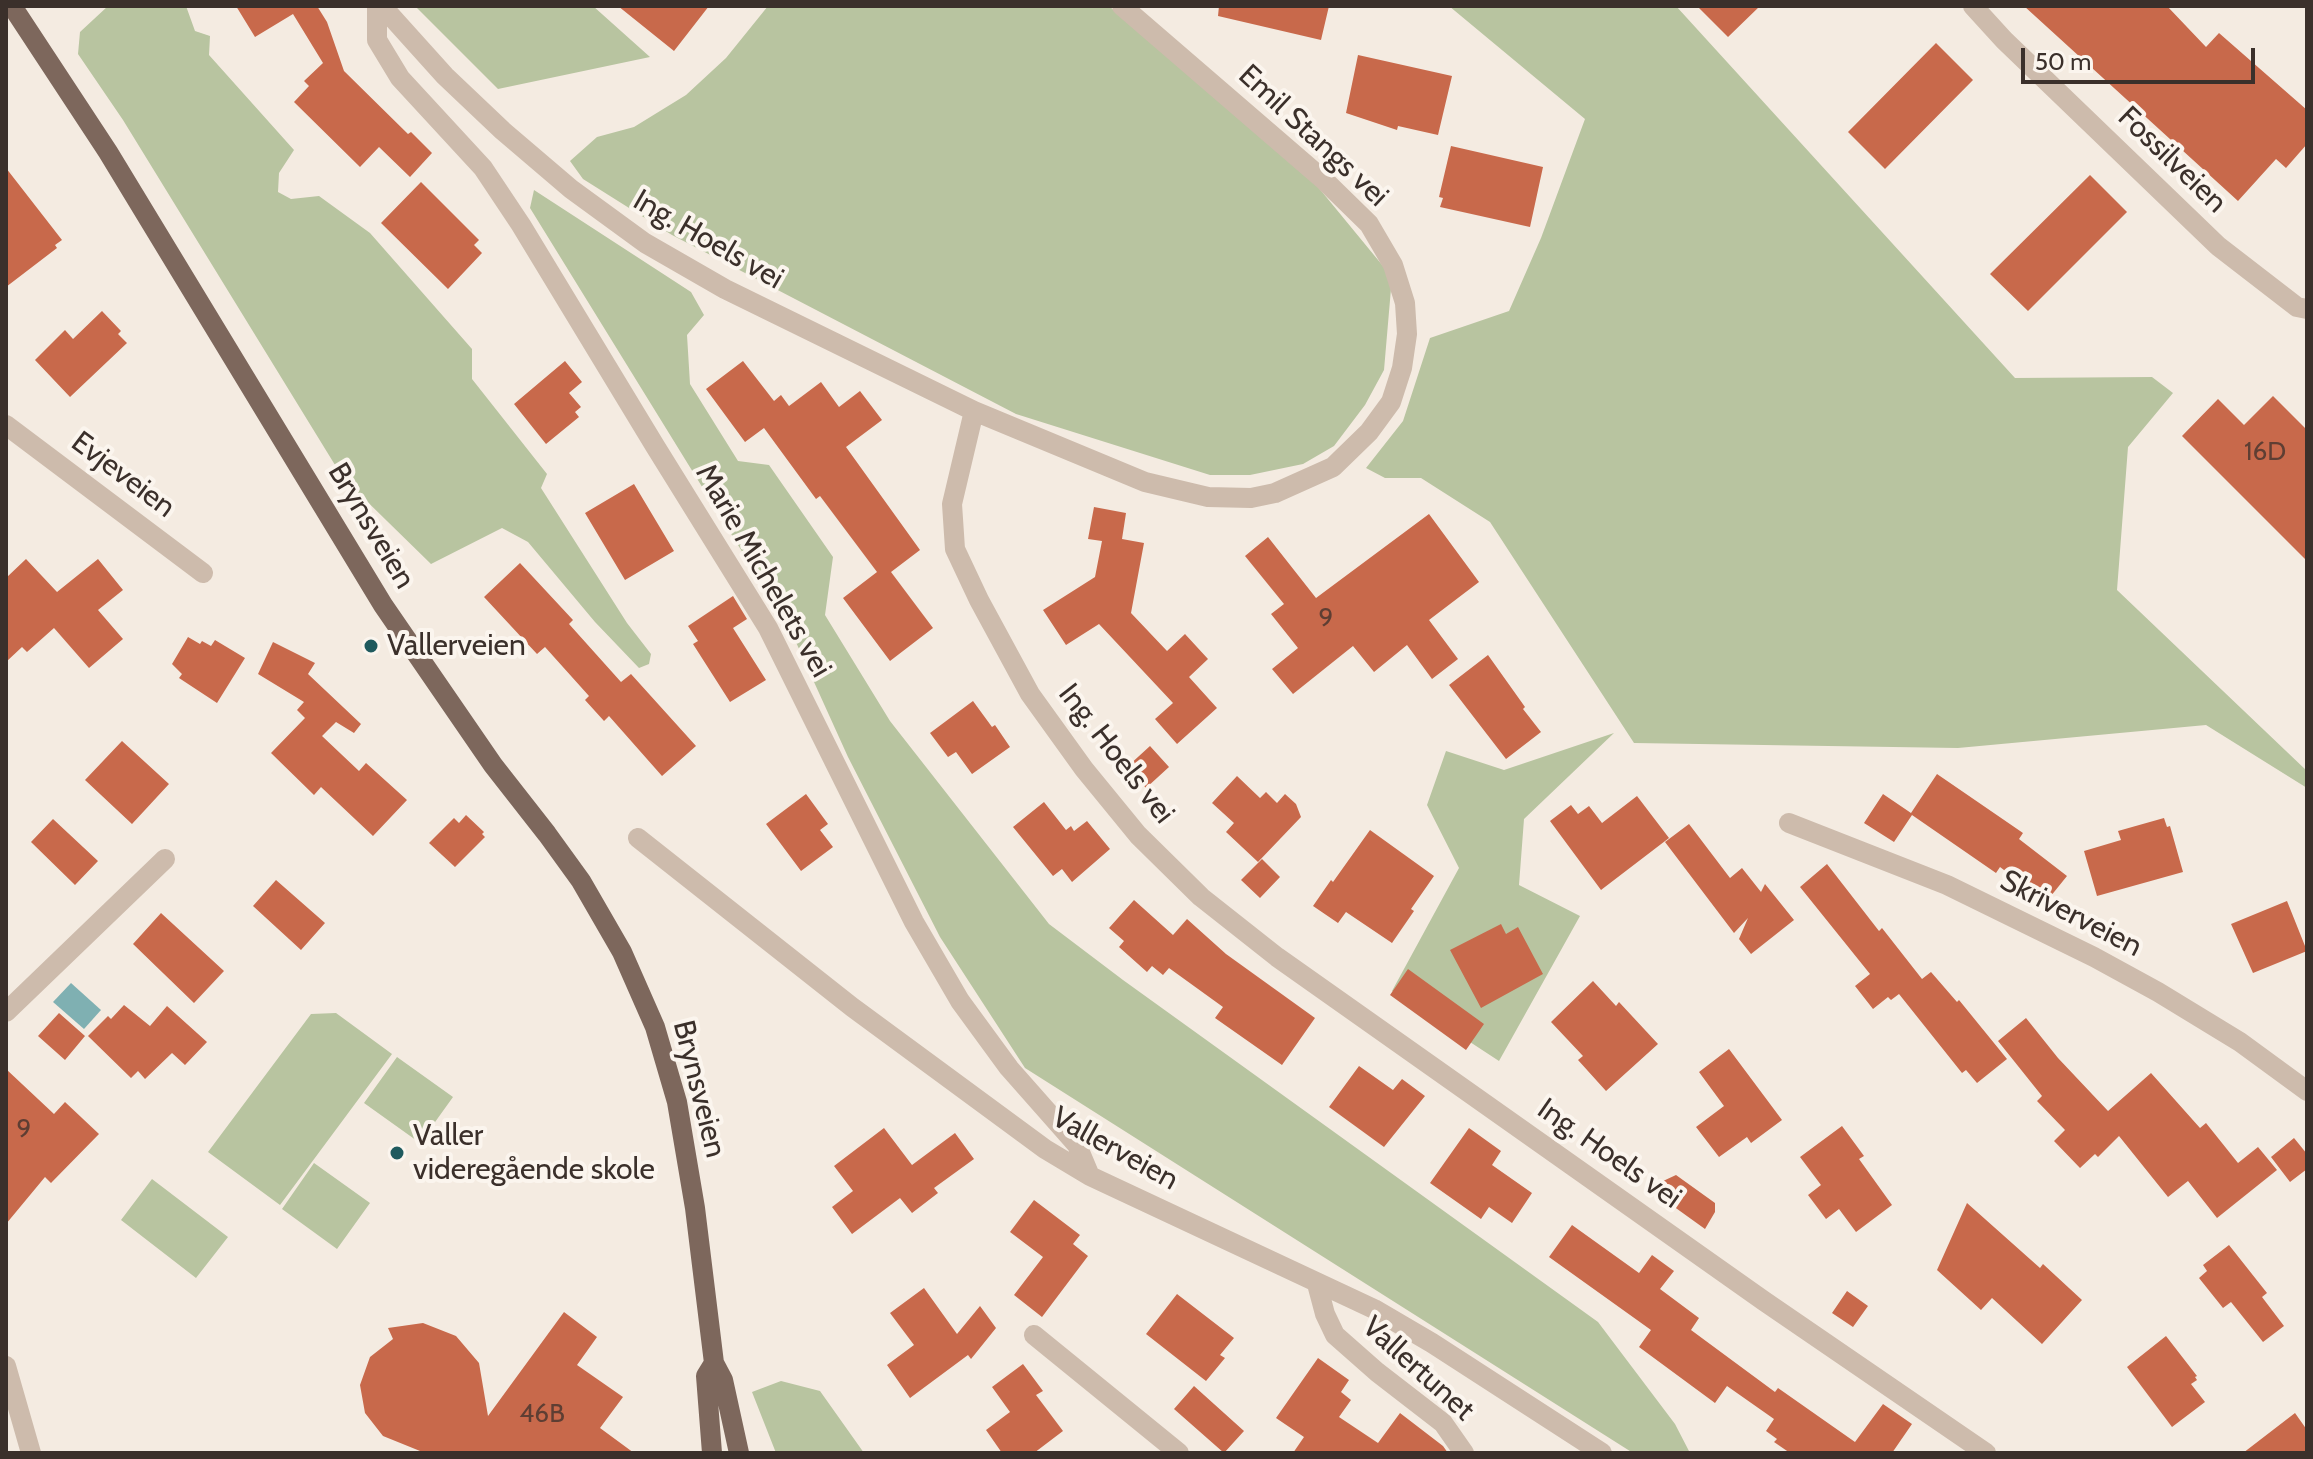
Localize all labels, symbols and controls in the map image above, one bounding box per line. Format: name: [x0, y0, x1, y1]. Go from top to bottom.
scale bar: [2025, 32, 2259, 82]
text: 50 m: [2035, 47, 2091, 76]
street label: Emil Stangs vei: [1231, 58, 1395, 214]
street label: Fossilveien: [2110, 99, 2234, 221]
street label: Ing. Hoels vei: [627, 183, 789, 297]
street label: Evjeveien: [64, 424, 182, 526]
house number: 16D: [2244, 436, 2286, 468]
street label: Brynsveien: [320, 457, 422, 595]
street label: Marie Michelets vei: [687, 458, 839, 684]
house number: 9: [1319, 602, 1333, 634]
place label: Vallerveien: [387, 628, 526, 664]
marker: Vallerveien: [362, 637, 380, 655]
street label: Ing. Hoels vei: [1050, 677, 1182, 831]
street label: Skriverveien: [1994, 863, 2148, 965]
street label: Brynsveien: [665, 1017, 733, 1161]
street label: Ing. Hoels vei: [1530, 1091, 1688, 1217]
street label: Vallerveien: [1046, 1100, 1184, 1198]
house number: 9: [17, 1113, 31, 1145]
place label: Valler videregående skole: [413, 1118, 655, 1188]
marker: Valler videregående skole: [388, 1144, 406, 1162]
street label: Vallertunet: [1355, 1309, 1481, 1429]
house number: 46B: [519, 1398, 565, 1430]

